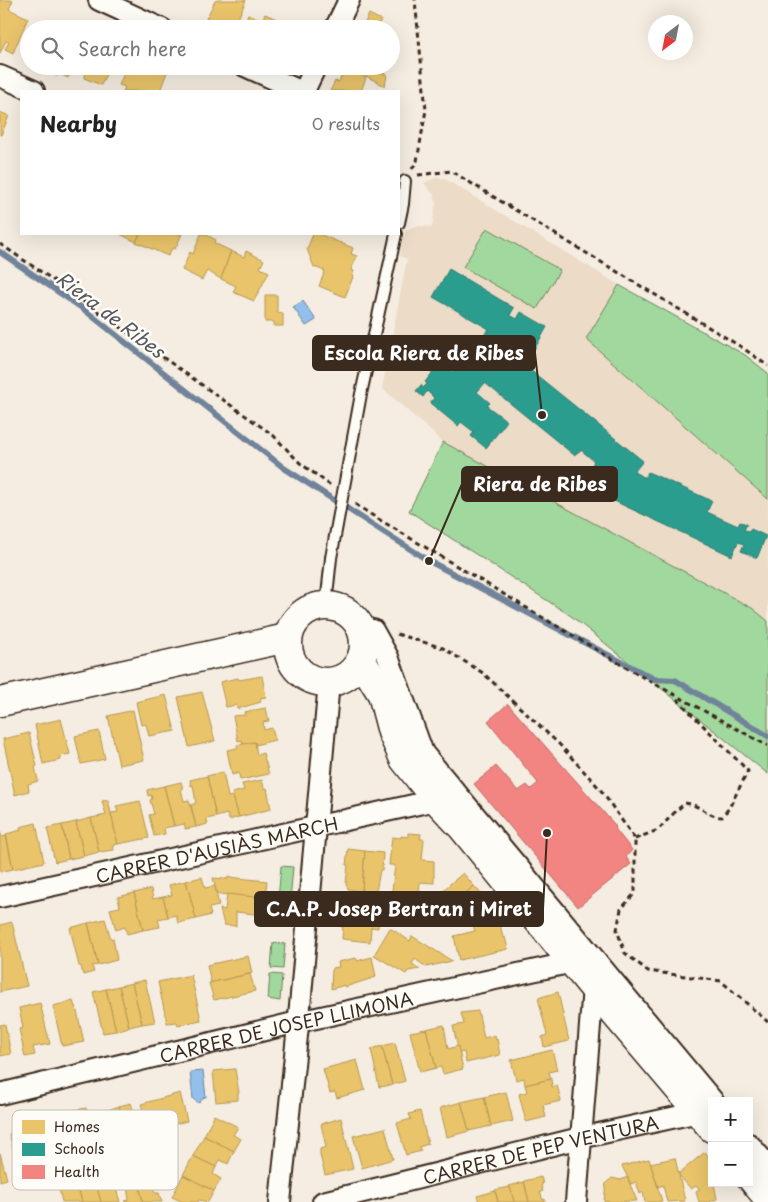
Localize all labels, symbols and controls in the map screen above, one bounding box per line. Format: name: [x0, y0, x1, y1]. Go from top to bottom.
north arrow: [648, 15, 693, 60]
search box: [20, 20, 400, 75]
icon: search: [38, 34, 66, 62]
text: Search here: [78, 34, 187, 62]
text: Nearby: [40, 107, 117, 139]
text: 0 results: [312, 111, 380, 135]
water label: Riera de Ribes: [51, 264, 173, 365]
callout: Escola Riera de Ribes: [313, 336, 535, 370]
text: Escola Riera de Ribes: [324, 338, 524, 366]
callout: Riera de Ribes: [462, 467, 617, 501]
text: Riera de Ribes: [473, 469, 607, 497]
street label: CARRER D'AUSIÀS MARCH: [93, 809, 340, 889]
callout: C.A.P. Josep Bertran i Miret: [255, 892, 543, 926]
text: C.A.P. Josep Bertran i Miret: [266, 894, 532, 922]
street label: CARRER DE JOSEP LLIMONA: [157, 984, 415, 1069]
map controls: [708, 1097, 753, 1187]
button: +: [708, 1097, 753, 1142]
street label: CARRER DE PEP VENTURA: [420, 1108, 661, 1190]
legend: [12, 1110, 178, 1190]
text: Homes: [54, 1116, 100, 1137]
text: Schools: [54, 1138, 104, 1159]
button: −: [708, 1142, 753, 1187]
text: Health: [54, 1161, 100, 1182]

